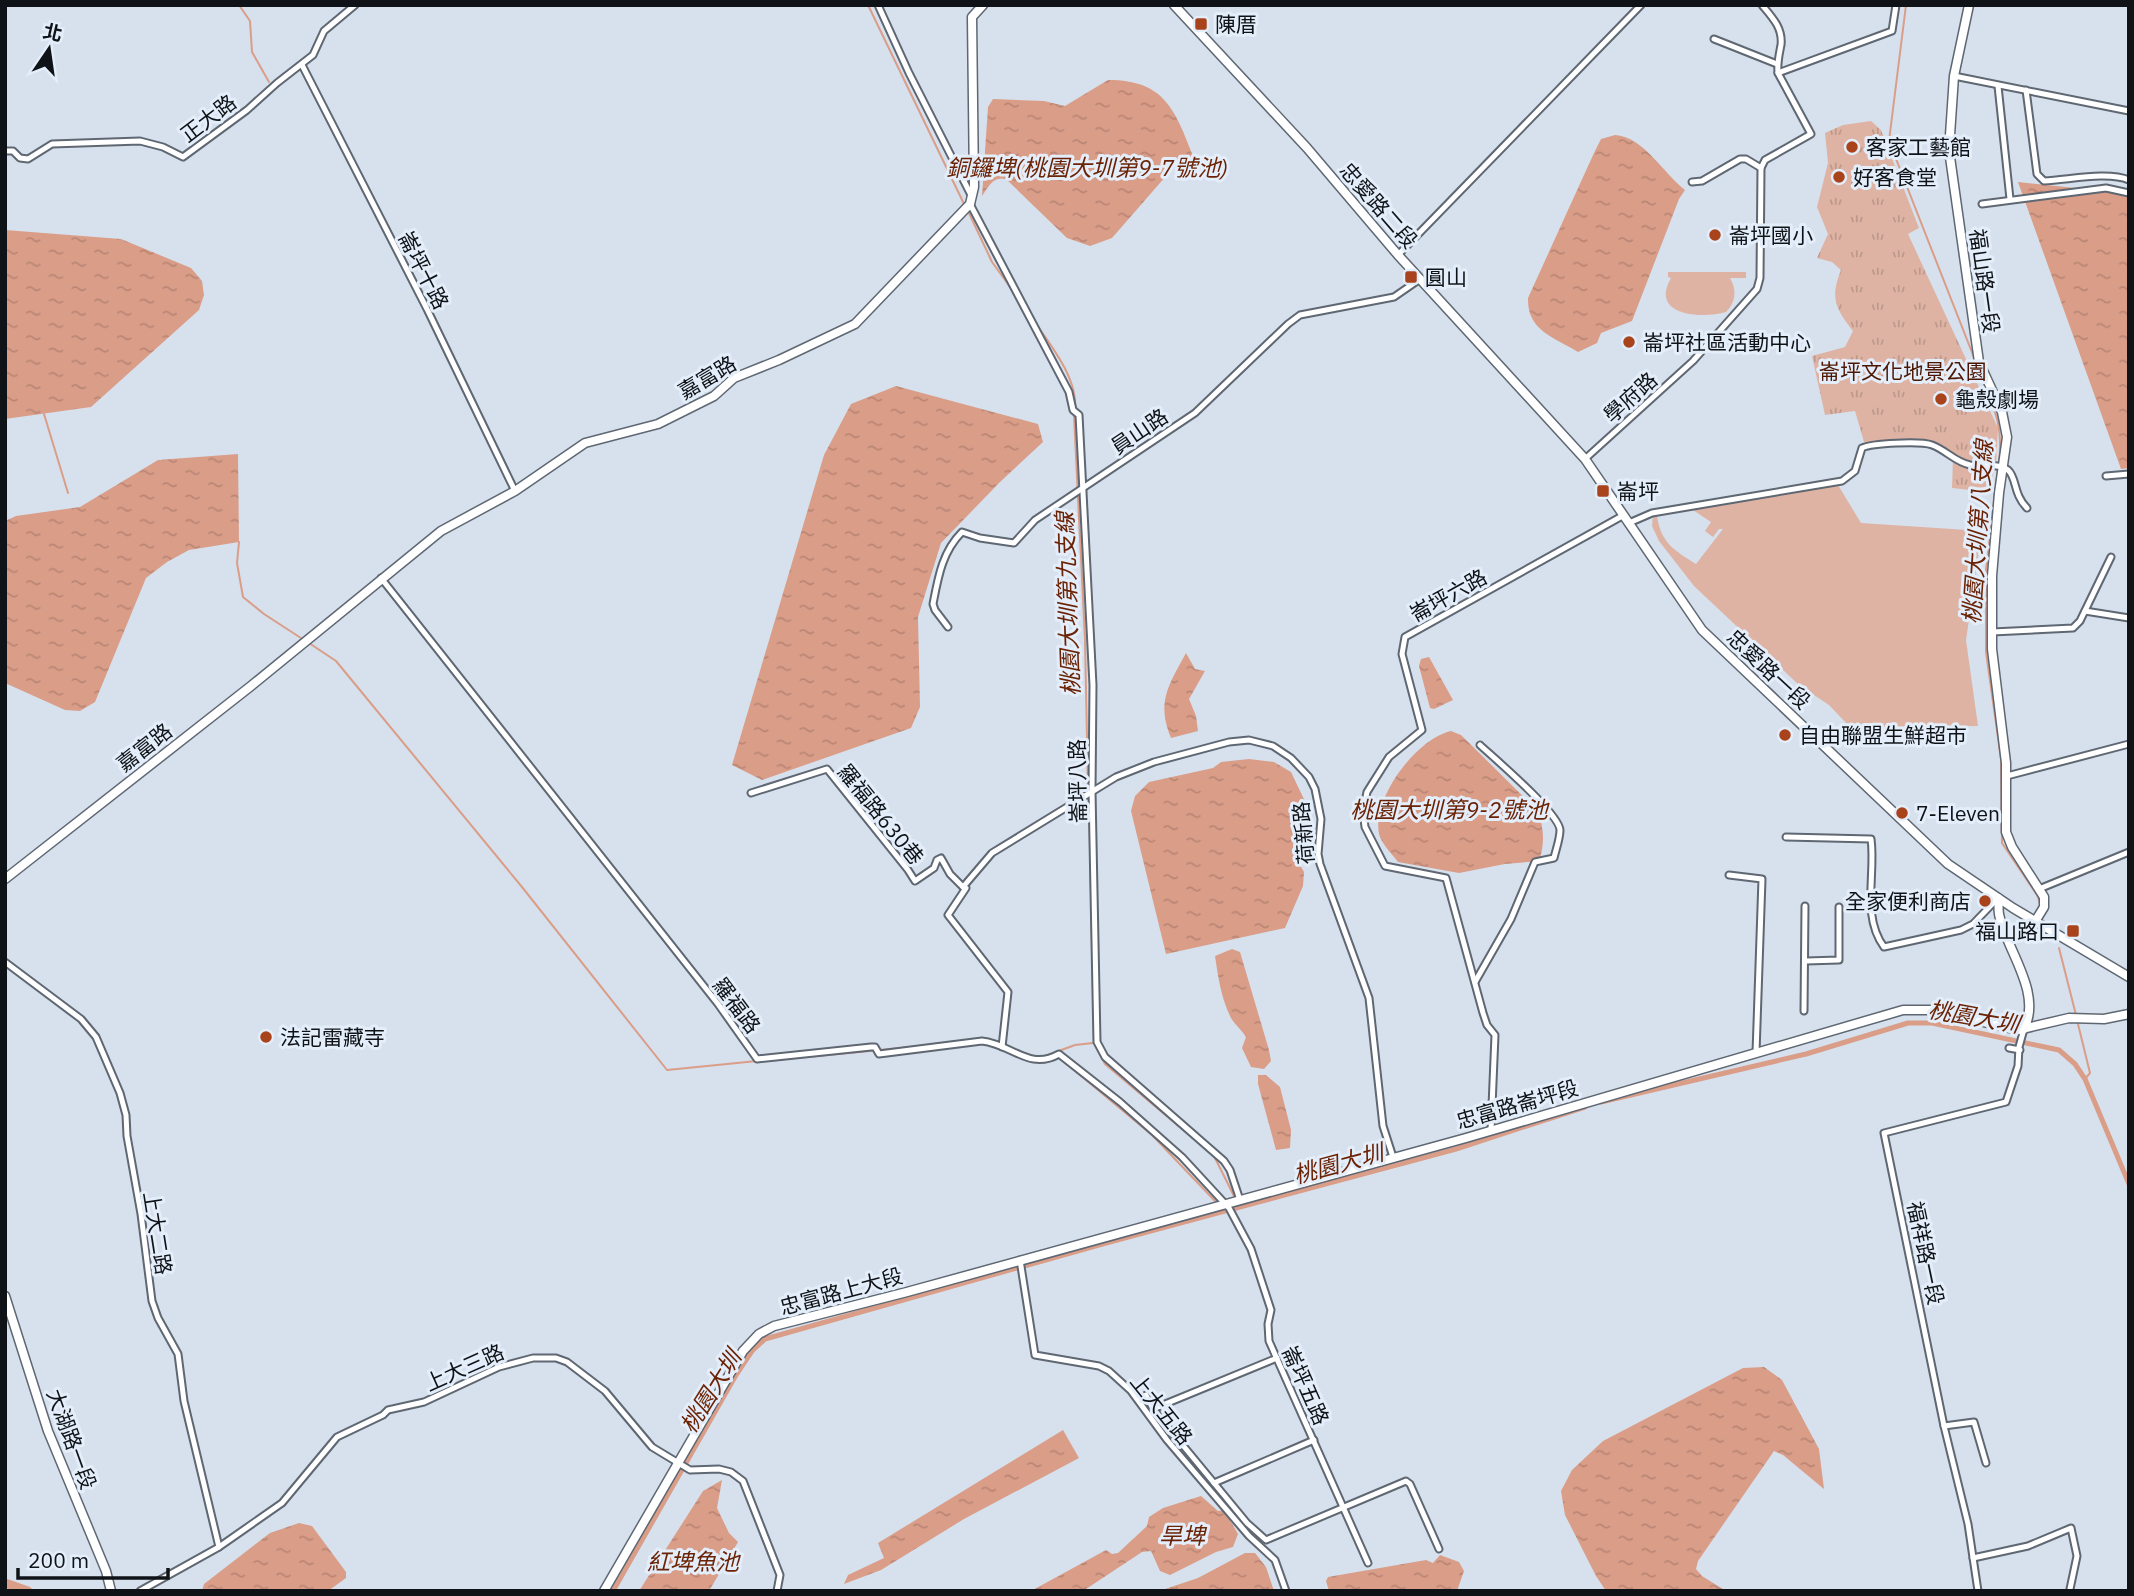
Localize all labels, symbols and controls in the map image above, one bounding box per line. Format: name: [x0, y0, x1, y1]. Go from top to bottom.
place label: 陳厝: [1215, 10, 1257, 38]
north arrow: [14, 14, 84, 84]
marker: 陳厝: [1193, 16, 1209, 32]
text: 北: [41, 19, 65, 46]
street label: 正大路: [174, 88, 242, 148]
place label: 客家工藝館: [1866, 133, 1971, 161]
marker: 客家工藝館: [1844, 139, 1860, 155]
water label: 銅鑼埤(桃園大圳第9-7號池): [946, 152, 1228, 182]
street label: 忠愛路二段: [1334, 156, 1424, 254]
place label: 好客食堂: [1853, 163, 1937, 191]
marker: 好客食堂: [1831, 169, 1847, 185]
place label: 崙坪國小: [1729, 221, 1813, 249]
street label: 崙坪十路: [392, 226, 456, 314]
marker: 崙坪國小: [1707, 227, 1723, 243]
street label: 福山路一段: [1964, 227, 2006, 335]
place label: 圓山: [1425, 263, 1467, 291]
marker: 圓山: [1403, 269, 1419, 285]
place label: 崙坪社區活動中心: [1643, 328, 1811, 356]
marker: 崙坪社區活動中心: [1621, 334, 1637, 350]
street label: 嘉富路: [673, 349, 741, 405]
park label: 崙坪文化地景公園: [1819, 357, 1987, 385]
street label: 學府路: [1597, 366, 1663, 428]
place label: 龜殼劇場: [1955, 385, 2039, 413]
marker: 龜殼劇場: [1933, 391, 1949, 407]
street label: 員山路: [1105, 402, 1173, 460]
water label: 桃園大圳第八支線: [1956, 436, 1999, 625]
place label: 崙坪: [1617, 477, 1659, 505]
marker: 崙坪: [1595, 483, 1611, 499]
water label: 桃園大圳第九支線: [1049, 509, 1085, 696]
street label: 崙坪六路: [1404, 562, 1492, 628]
street label: 忠愛路一段: [1721, 623, 1817, 715]
street label: 嘉富路: [111, 717, 177, 777]
place label: 自由聯盟生鮮超市: [1799, 721, 1967, 749]
marker: 自由聯盟生鮮超市: [1777, 727, 1793, 743]
street label: 崙坪八路: [1062, 739, 1092, 823]
street label: 羅福路630巷: [832, 758, 930, 870]
water label: 桃園大圳第9-2號池: [1350, 794, 1550, 824]
place label: 7-Eleven: [1916, 799, 2000, 827]
street label: 荷新路: [1286, 800, 1320, 866]
marker: 7-Eleven: [1894, 805, 1910, 821]
place label: 全家便利商店: [1845, 887, 1971, 915]
marker: 全家便利商店: [1977, 893, 1993, 909]
place label: 福山路口: [1975, 917, 2059, 945]
marker: 福山路口: [2065, 923, 2081, 939]
street label: 羅福路: [707, 971, 767, 1039]
water label: 桃園大圳: [1926, 993, 2025, 1039]
place label: 法記雷藏寺: [280, 1023, 385, 1051]
marker: 法記雷藏寺: [258, 1029, 274, 1045]
street label: 忠富路崙坪段: [1453, 1073, 1581, 1135]
water label: 桃園大圳: [1290, 1136, 1389, 1189]
street label: 上大二路: [138, 1189, 178, 1277]
street label: 福祥路一段: [1901, 1199, 1951, 1307]
street label: 忠富路上大段: [777, 1261, 905, 1321]
street label: 上大三路: [420, 1337, 508, 1397]
water label: 桃園大圳: [673, 1341, 749, 1438]
street label: 崙坪五路: [1276, 1341, 1336, 1429]
street label: 上大五路: [1125, 1368, 1199, 1450]
street label: 大湖路一段: [41, 1385, 103, 1493]
water label: 旱埤: [1159, 1520, 1208, 1550]
scale bar: [18, 1536, 168, 1580]
text: 200 m: [28, 1546, 89, 1574]
water label: 紅埤魚池: [647, 1546, 741, 1576]

